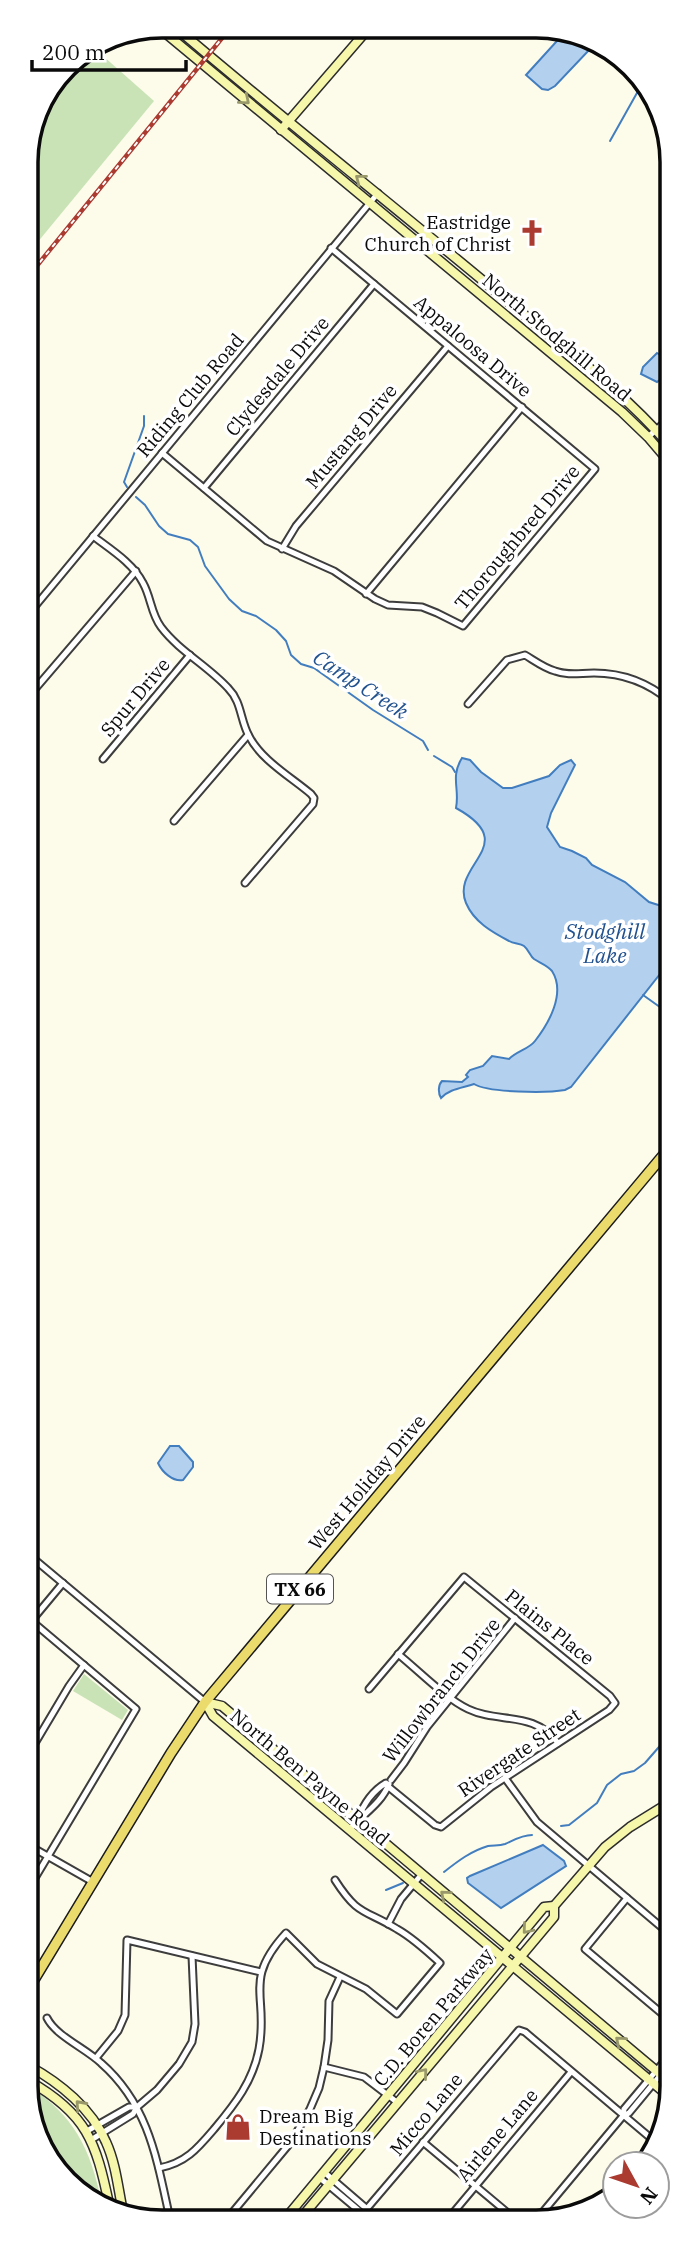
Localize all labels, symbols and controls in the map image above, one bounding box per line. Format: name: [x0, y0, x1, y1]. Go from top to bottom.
scale bar: [32, 28, 186, 72]
text: 200 m: [42, 38, 105, 66]
one-way arrow: [237, 92, 250, 104]
one-way arrow: [355, 175, 368, 187]
place label: Eastridge Church of Christ: [365, 210, 511, 256]
church icon: Eastridge Church of Christ: [517, 218, 547, 248]
street label: North Stodghill Road: [478, 268, 636, 406]
street label: Appaloosa Drive: [409, 290, 537, 402]
street label: Clydesdale Drive: [220, 311, 334, 441]
street label: Riding Club Road: [131, 328, 249, 462]
street label: Mustang Drive: [300, 379, 402, 493]
street label: Thoroughbred Drive: [449, 460, 585, 614]
water label: Camp Creek: [308, 643, 415, 726]
street label: Spur Drive: [95, 653, 175, 741]
water label: Stodghill Lake: [564, 917, 646, 969]
street label: West Holiday Drive: [303, 1409, 431, 1555]
road number: TX 66: [267, 1574, 333, 1604]
street label: Plains Place: [501, 1584, 599, 1670]
street label: Willowbranch Drive: [377, 1613, 505, 1767]
street label: Rivergate Street: [453, 1702, 585, 1802]
street label: North Ben Payne Road: [226, 1703, 394, 1851]
one-way arrow: [441, 1891, 454, 1903]
one-way arrow: [523, 1920, 535, 1933]
street label: C.D. Boren Parkway: [368, 1942, 499, 2091]
one-way arrow: [615, 2037, 628, 2049]
street label: Micco Lane: [384, 2068, 468, 2160]
one-way arrow: [415, 2069, 427, 2082]
street label: Airlene Lane: [451, 2084, 543, 2186]
one-way arrow: [76, 2100, 88, 2113]
place label: Dream Big Destinations: [259, 2104, 372, 2150]
shop icon: Dream Big Destinations: [223, 2112, 253, 2142]
north arrow: [601, 2150, 671, 2220]
text: N: [635, 2182, 663, 2209]

